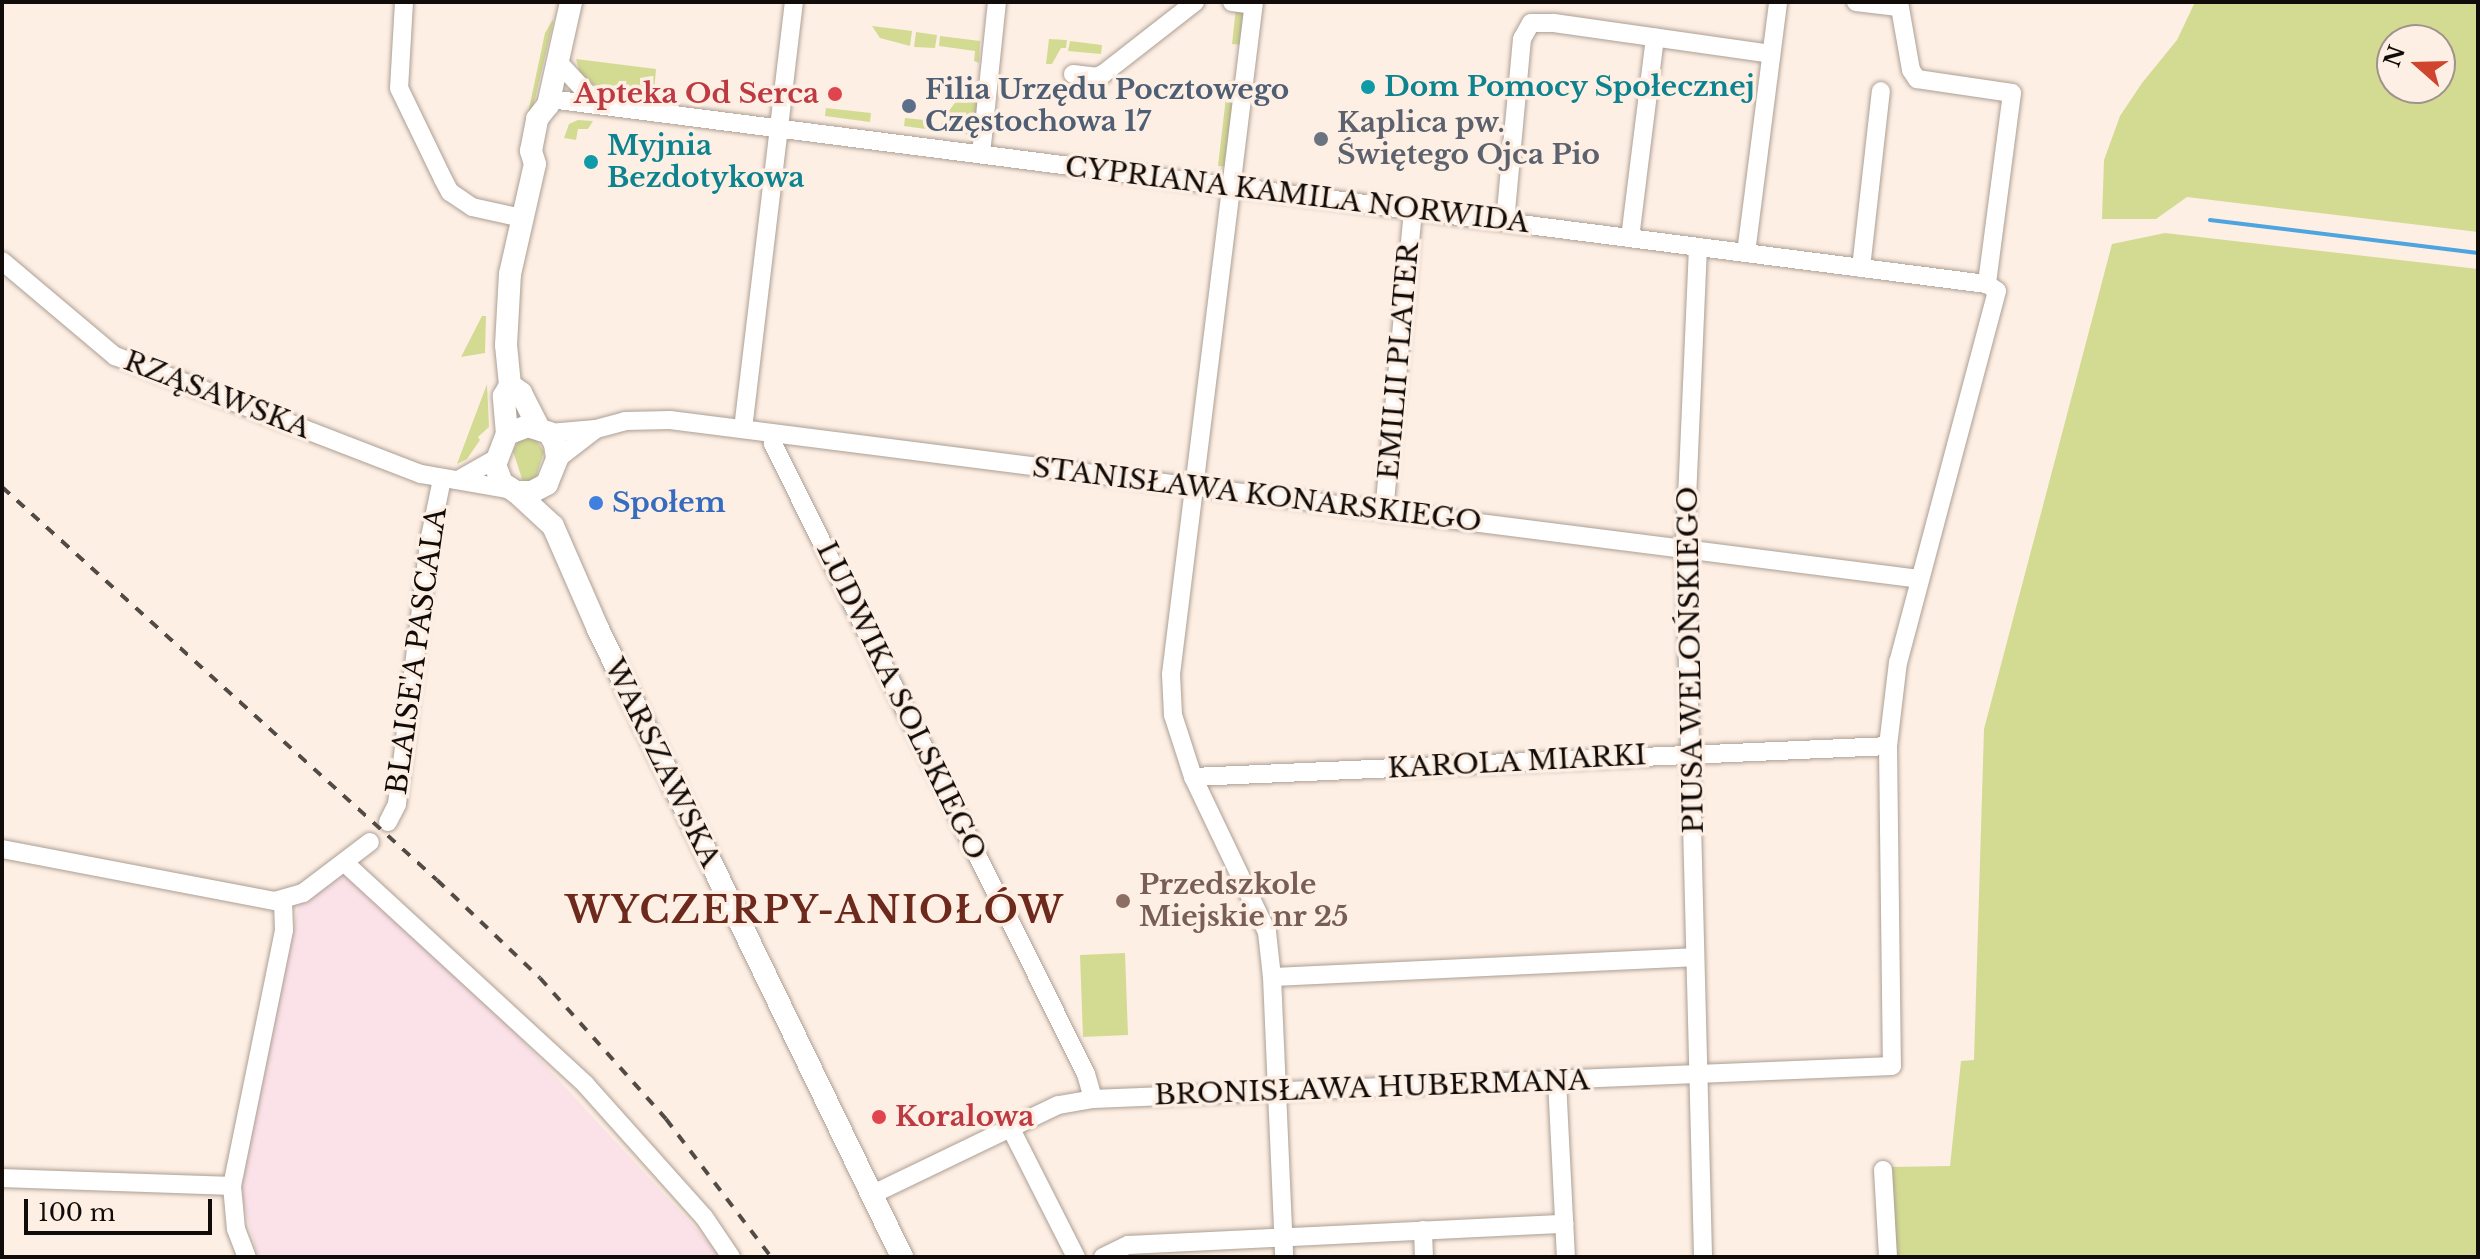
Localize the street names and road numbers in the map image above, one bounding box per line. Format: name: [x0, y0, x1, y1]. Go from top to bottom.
street label: CYPRIANA KAMILA NORWIDA: [1062, 150, 1532, 240]
street label: EMILII PLATER: [1372, 241, 1426, 481]
street label: RZĄSAWSKA: [119, 344, 315, 446]
street label: STANISŁAWA KONARSKIEGO: [1030, 451, 1484, 539]
street label: PIUSA WELOŃSKIEGO: [1671, 485, 1711, 835]
street label: BLAISE'A PASCALA: [380, 505, 454, 797]
street label: LUDWIKA SOLSKIEGO: [809, 536, 993, 866]
street label: WARSZAWSKA: [597, 653, 727, 873]
street label: KAROLA MIARKI: [1386, 738, 1648, 786]
street label: BRONISŁAWA HUBERMANA: [1153, 1064, 1591, 1112]

